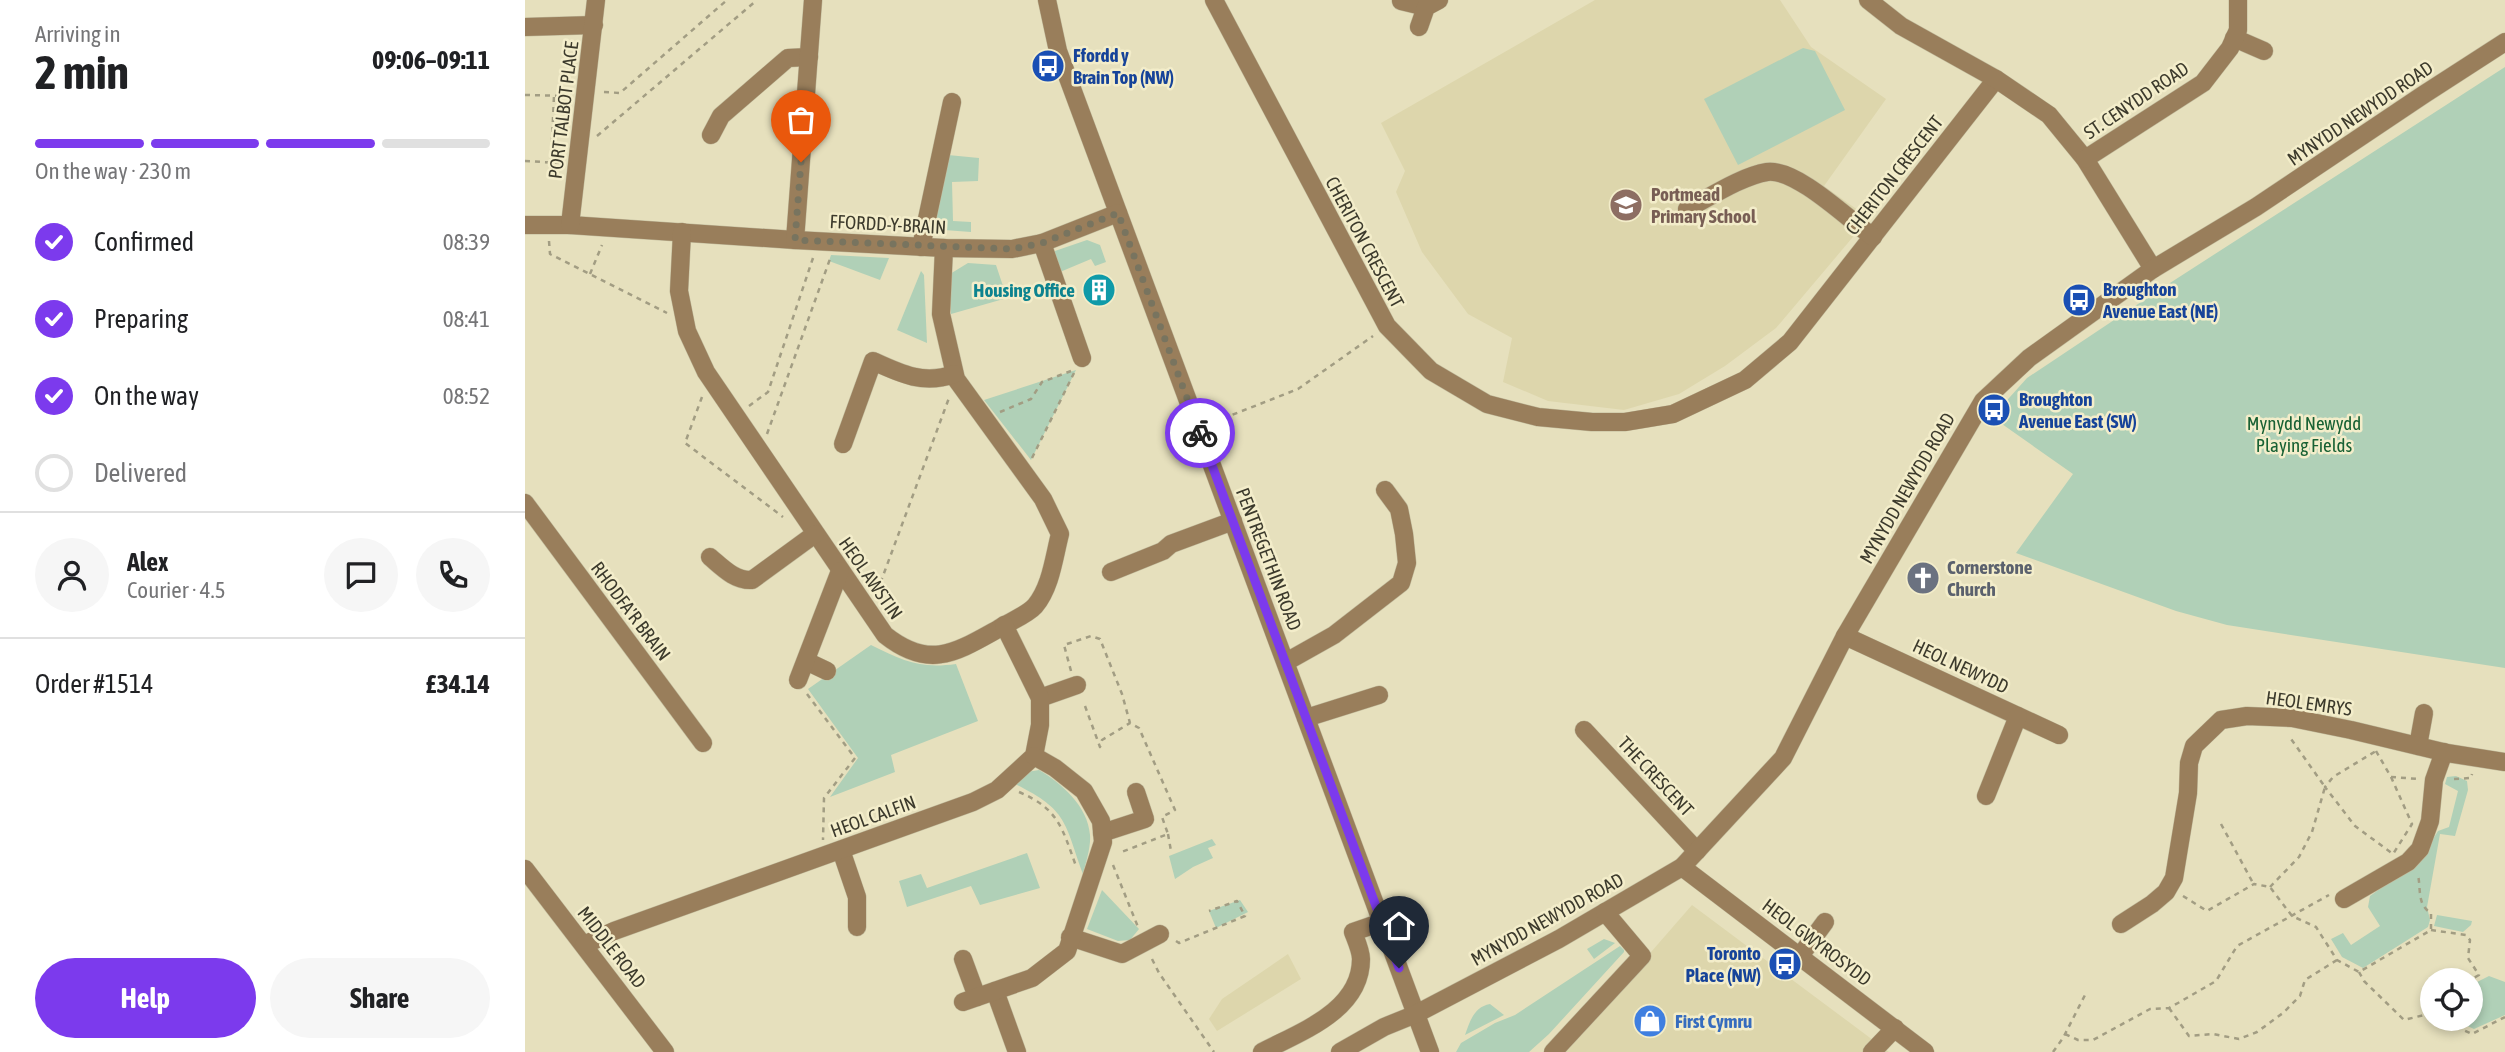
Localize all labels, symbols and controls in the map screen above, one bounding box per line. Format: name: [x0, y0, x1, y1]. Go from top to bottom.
text: Arriving in: [35, 21, 121, 47]
street label: PORT TALBOT PLACE: [544, 40, 582, 180]
place label: Ffordd y Brain Top (NW): [1073, 44, 1174, 88]
text: 09:06–09:11: [372, 45, 490, 75]
text: 2 min: [35, 46, 129, 99]
bus stop icon: Ffordd y Brain Top (NW): [1029, 47, 1067, 85]
street label: MYNYDD NEWYDD ROAD: [2283, 56, 2437, 170]
street label: ST. CENYDD ROAD: [2079, 57, 2193, 143]
pin: [771, 90, 831, 162]
icon: bag: [782, 101, 820, 139]
street label: CHERITON CRESCENT: [1841, 110, 1948, 239]
text: On the way · 230 m: [35, 158, 191, 184]
street label: CHERITON CRESCENT: [1321, 173, 1409, 312]
place label: Portmead Primary School: [1651, 183, 1757, 227]
school or university icon: Portmead Primary School: [1607, 186, 1645, 224]
street label: FFORDD-Y-BRAIN: [829, 210, 947, 238]
icon: check: [35, 223, 73, 261]
text: Confirmed: [94, 227, 194, 257]
text: 08:39: [443, 229, 490, 255]
building icon: Housing Office: [1080, 271, 1118, 309]
place label: Broughton Avenue East (NE): [2102, 278, 2218, 322]
place label: Housing Office: [973, 279, 1075, 301]
bus stop icon: Broughton Avenue East (NE): [2060, 281, 2098, 319]
icon: check: [35, 300, 73, 338]
text: Preparing: [94, 304, 188, 334]
text: 08:41: [443, 306, 490, 332]
icon: check: [35, 377, 73, 415]
text: On the way: [94, 381, 199, 411]
text: 08:52: [443, 383, 490, 409]
place label: Broughton Avenue East (SW): [2018, 388, 2137, 432]
bus stop icon: Broughton Avenue East (SW): [1975, 391, 2013, 429]
courier: [1165, 398, 1235, 468]
street label: MYNYDD NEWYDD ROAD: [1855, 409, 1959, 567]
park label: Mynydd Newydd Playing Fields: [2247, 412, 2361, 456]
icon: bike: [1181, 414, 1219, 452]
text: Delivered: [94, 458, 187, 488]
street label: PENTREGETHIN ROAD: [1232, 485, 1306, 633]
street label: HEOL AWSTIN: [835, 533, 907, 623]
button: person: [35, 538, 109, 612]
button: chat: [324, 538, 398, 612]
button: phone: [416, 538, 490, 612]
text: Alex: [127, 547, 168, 577]
place label: Cornerstone Church: [1947, 556, 2033, 600]
street label: RHODFA'R BRAIN: [587, 557, 675, 665]
church icon: Cornerstone Church: [1904, 559, 1942, 597]
text: Courier · 4.5: [127, 577, 226, 603]
street label: HEOL NEWYDD: [1910, 634, 2012, 698]
text: Order #1514: [35, 669, 154, 699]
text: £34.14: [426, 669, 490, 699]
street label: HEOL EMRYS: [2265, 686, 2354, 720]
street label: THE CRESCENT: [1614, 732, 1699, 821]
street label: HEOL CALFIN: [827, 790, 919, 842]
street label: MYNYDD NEWYDD ROAD: [1467, 868, 1627, 970]
street label: HEOL GWYROSYDD: [1758, 894, 1876, 990]
pin: [1369, 896, 1429, 968]
street label: MIDDLE ROAD: [573, 902, 651, 992]
icon: home: [1380, 907, 1418, 945]
place label: Toronto Place (NW): [1685, 942, 1761, 986]
bus stop icon: Toronto Place (NW): [1766, 945, 1804, 983]
button: Help: [35, 958, 256, 1038]
button: Share: [270, 958, 490, 1038]
map controls: [2420, 968, 2483, 1031]
button: locate: [2420, 968, 2483, 1031]
shop icon: First Cymru: [1631, 1002, 1669, 1040]
place label: First Cymru: [1675, 1010, 1752, 1032]

